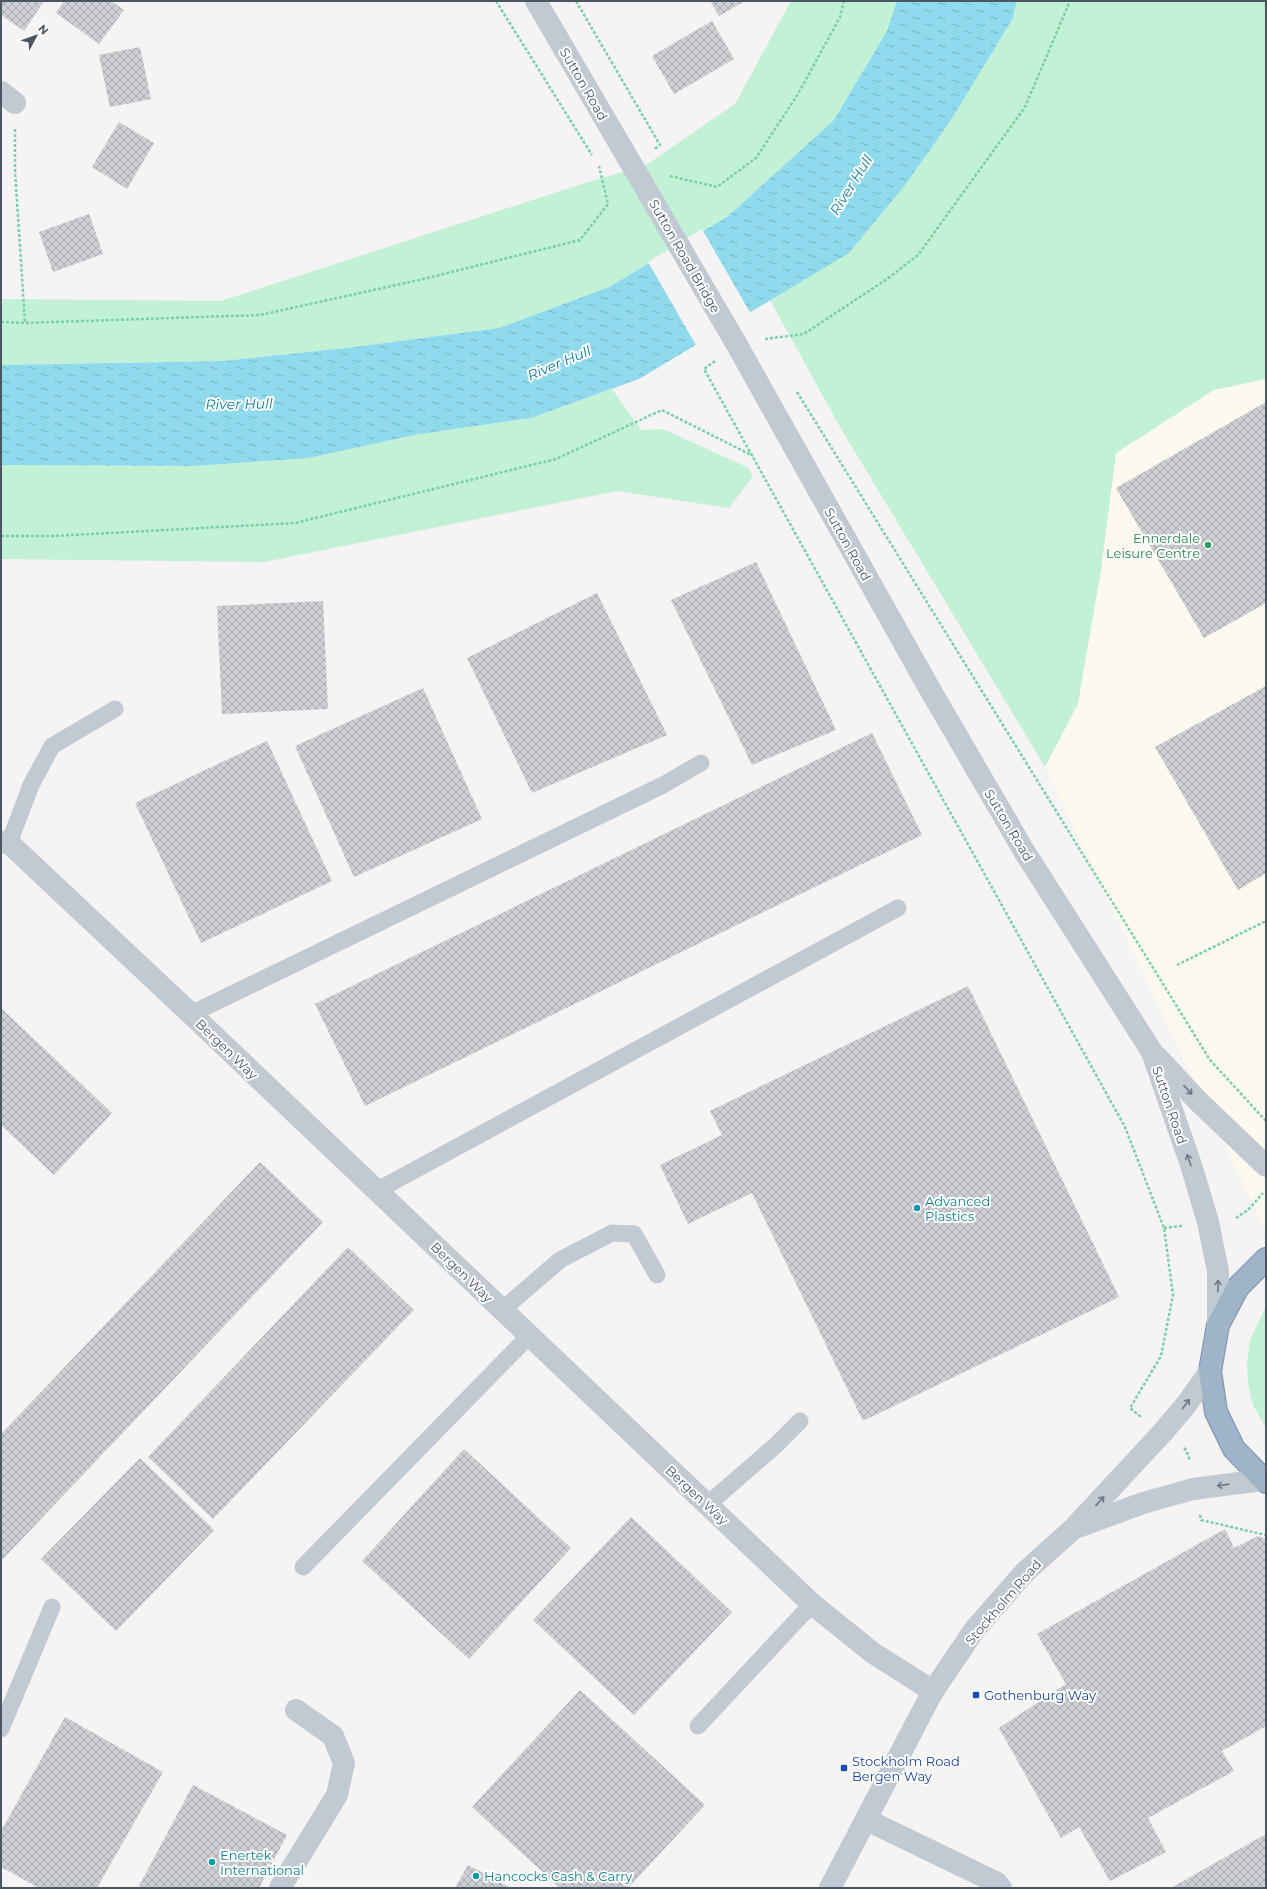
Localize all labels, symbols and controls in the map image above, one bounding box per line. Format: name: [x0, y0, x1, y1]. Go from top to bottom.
north arrow: [16, 16, 56, 56]
text: N: [35, 21, 52, 37]
street label: Sutton Road: [557, 45, 611, 123]
water label: River Hull: [826, 151, 877, 218]
street label: Sutton Road Bridge: [646, 196, 724, 316]
water label: River Hull: [524, 341, 594, 384]
water label: River Hull: [205, 394, 273, 414]
street label: Sutton Road: [821, 505, 875, 583]
place label: Ennerdale Leisure Centre: [1106, 530, 1200, 561]
marker: Ennerdale Leisure Centre: [1203, 540, 1213, 550]
street label: Sutton Road: [981, 786, 1037, 864]
street label: Bergen Way: [193, 1016, 262, 1083]
street label: Sutton Road: [1149, 1064, 1191, 1146]
one-way arrow: [1183, 1085, 1193, 1095]
one-way arrow: [1185, 1153, 1192, 1166]
place label: Advanced Plastics: [925, 1193, 990, 1224]
marker: Advanced Plastics: [912, 1203, 922, 1213]
street label: Bergen Way: [428, 1239, 497, 1306]
one-way arrow: [1214, 1280, 1222, 1293]
one-way arrow: [1182, 1398, 1191, 1409]
street label: Bergen Way: [662, 1462, 732, 1529]
one-way arrow: [1217, 1481, 1230, 1489]
one-way arrow: [1095, 1495, 1104, 1506]
street label: Stockholm Road: [962, 1556, 1044, 1648]
place label: Gothenburg Way: [984, 1687, 1097, 1703]
marker: Gothenburg Way: [971, 1690, 981, 1700]
place label: Stockholm Road Bergen Way: [852, 1753, 960, 1784]
marker: Stockholm Road Bergen Way: [839, 1763, 849, 1773]
place label: Enertek International: [220, 1847, 304, 1878]
marker: Enertek International: [207, 1857, 217, 1867]
place label: Hancocks Cash & Carry: [484, 1868, 633, 1884]
marker: Hancocks Cash & Carry: [471, 1871, 481, 1881]

